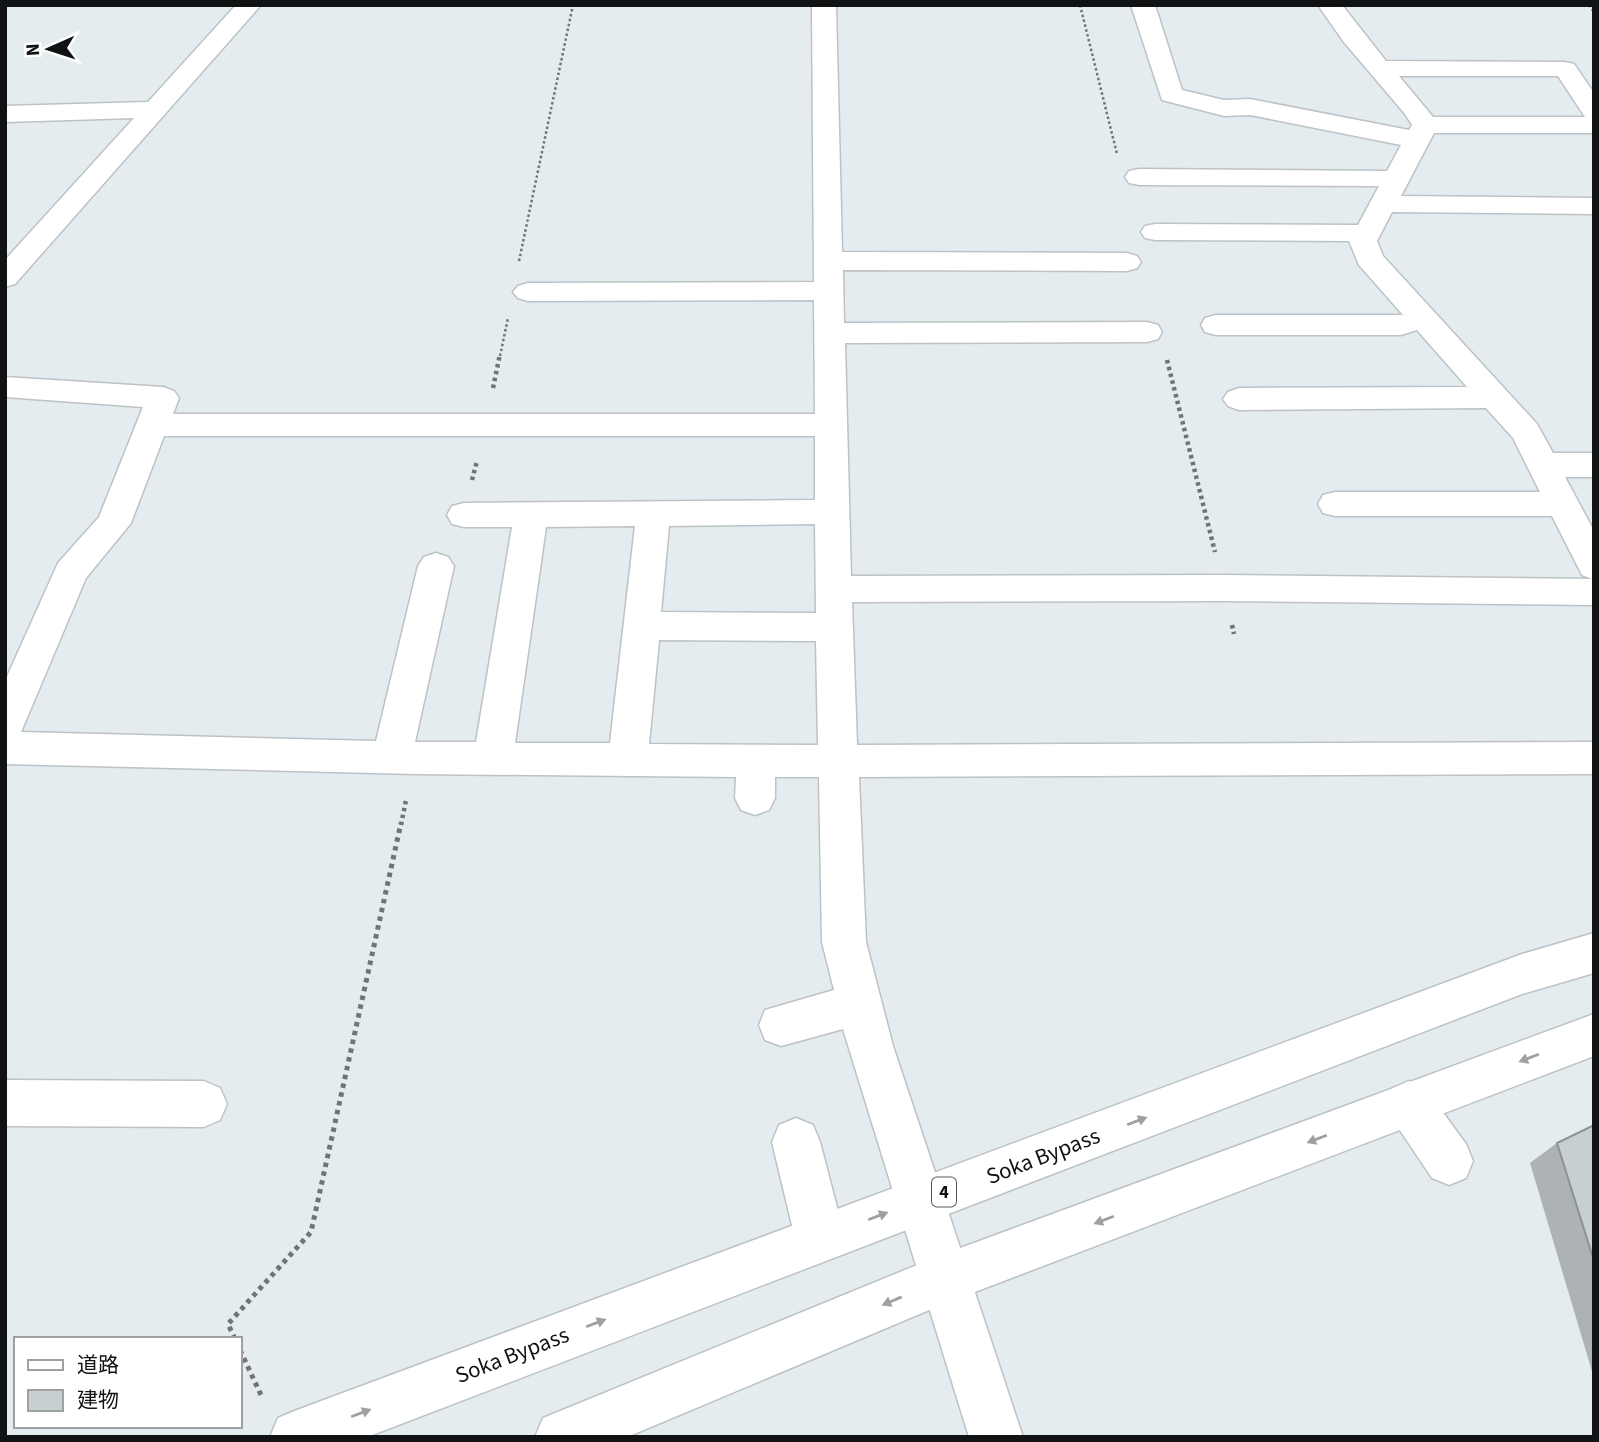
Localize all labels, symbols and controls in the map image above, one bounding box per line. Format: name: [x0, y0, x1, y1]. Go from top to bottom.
north arrow: [14, 14, 84, 84]
text: N: [20, 43, 47, 57]
one-way arrow: [1519, 1052, 1540, 1063]
one-way arrow: [1127, 1115, 1148, 1126]
street label: Soka Bypass: [981, 1119, 1105, 1193]
one-way arrow: [1306, 1134, 1327, 1145]
road number: 4: [932, 1177, 956, 1206]
one-way arrow: [867, 1211, 888, 1222]
one-way arrow: [1094, 1215, 1115, 1226]
one-way arrow: [881, 1296, 902, 1307]
street label: Soka Bypass: [450, 1318, 574, 1392]
one-way arrow: [586, 1318, 607, 1329]
legend: [14, 1337, 242, 1428]
text: 道路: [77, 1350, 119, 1380]
text: 建物: [77, 1385, 119, 1415]
one-way arrow: [350, 1407, 371, 1418]

